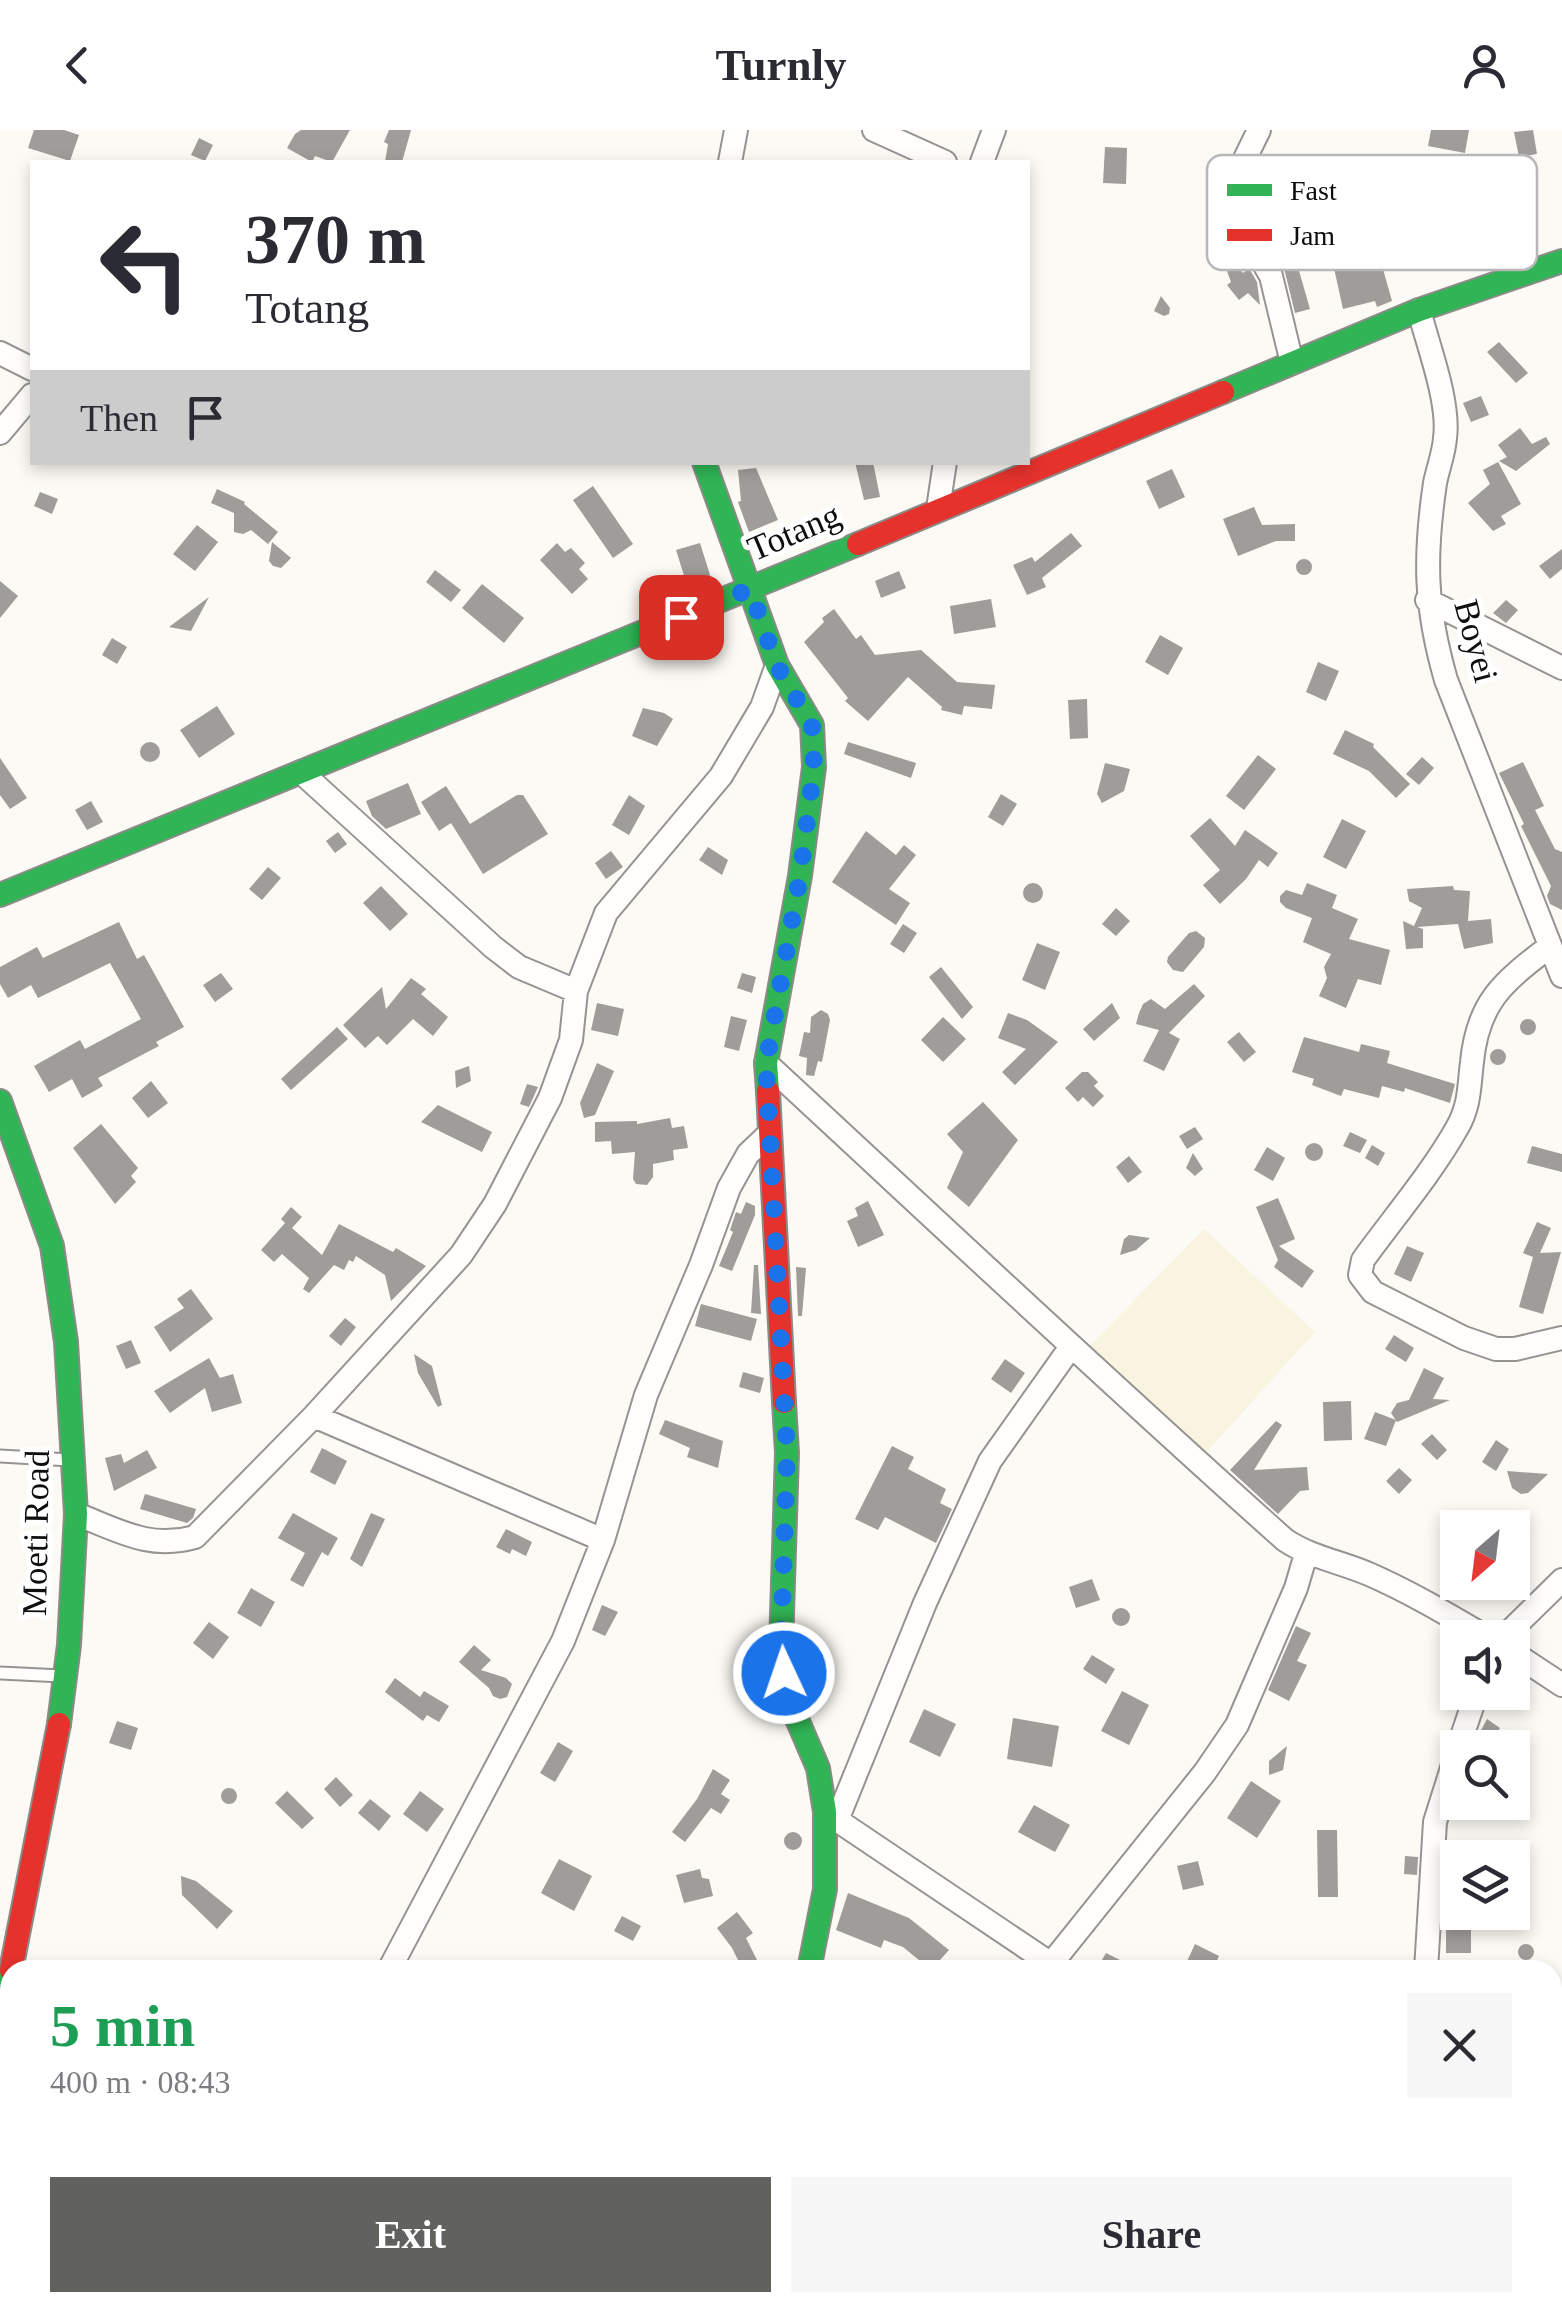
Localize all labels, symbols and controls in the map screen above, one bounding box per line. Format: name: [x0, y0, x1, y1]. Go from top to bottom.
icon: back: [50, 38, 105, 93]
icon: person: [1457, 38, 1512, 93]
text: Turnly: [716, 40, 846, 90]
legend: [1207, 155, 1537, 270]
text: Fast: [1290, 175, 1337, 206]
icon: left: [80, 200, 210, 330]
text: 370 m: [245, 201, 426, 278]
text: Jam: [1290, 220, 1335, 251]
text: Totang: [245, 283, 369, 333]
icon: arrive: [178, 390, 233, 445]
text: Then: [80, 397, 158, 439]
street label: Totang: [742, 495, 846, 569]
pin: [639, 575, 724, 660]
icon: arrive: [654, 590, 709, 645]
street label: Boyei: [1446, 596, 1506, 687]
street label: Moeti Road: [15, 1449, 57, 1616]
north arrow: [1440, 1510, 1530, 1600]
map controls: [1440, 1510, 1530, 1930]
button: sound: [1440, 1620, 1530, 1710]
position arrow: [732, 1621, 836, 1725]
button: search: [1440, 1730, 1530, 1820]
button: layers: [1440, 1840, 1530, 1930]
text: 5 min: [50, 1993, 195, 2059]
button: close: [1407, 1993, 1512, 2098]
text: 400 m · 08:43: [50, 2064, 230, 2100]
button: Exit: [50, 2177, 771, 2292]
button: Share: [791, 2177, 1512, 2292]

